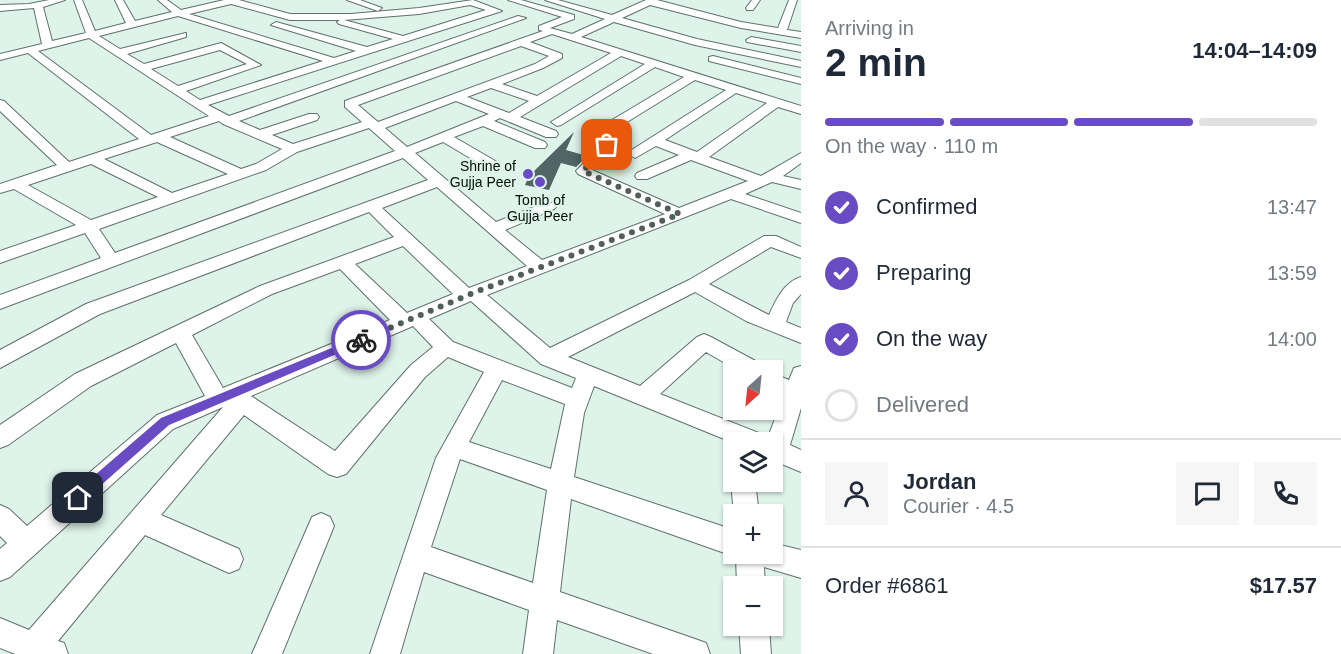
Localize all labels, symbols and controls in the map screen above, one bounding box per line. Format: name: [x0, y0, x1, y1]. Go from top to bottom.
text: Arriving in: [825, 17, 914, 39]
text: 14:04–14:09: [1192, 38, 1317, 63]
text: 2 min: [825, 41, 927, 84]
pin: [581, 119, 632, 170]
icon: bag: [590, 128, 623, 161]
text: On the way · 110 m: [825, 135, 998, 157]
place label: Shrine of Gujja Peer: [450, 158, 516, 190]
marker: Shrine of Gujja Peer: [521, 167, 535, 181]
marker: Tomb of Gujja Peer: [533, 175, 547, 189]
icon: check: [825, 191, 858, 224]
place label: Tomb of Gujja Peer: [507, 192, 573, 224]
text: Confirmed: [876, 194, 977, 219]
text: 13:47: [1267, 196, 1317, 218]
icon: check: [825, 257, 858, 290]
text: Preparing: [876, 260, 971, 285]
text: 13:59: [1267, 262, 1317, 284]
courier: [331, 310, 391, 370]
icon: check: [825, 323, 858, 356]
icon: bike: [345, 324, 378, 357]
text: On the way: [876, 326, 987, 351]
text: 14:00: [1267, 328, 1317, 350]
north arrow: [723, 360, 783, 420]
map controls: [723, 360, 783, 636]
text: Delivered: [876, 392, 969, 417]
button: layers: [723, 432, 783, 492]
button: person: [825, 462, 888, 525]
button: chat: [1176, 462, 1239, 525]
button: phone: [1254, 462, 1317, 525]
text: Jordan: [903, 469, 976, 494]
pin: [52, 472, 103, 523]
icon: home: [61, 481, 94, 514]
text: Courier · 4.5: [903, 495, 1014, 517]
button: +: [723, 504, 783, 564]
text: Order #6861: [825, 573, 949, 598]
text: $17.57: [1250, 573, 1317, 598]
button: −: [723, 576, 783, 636]

